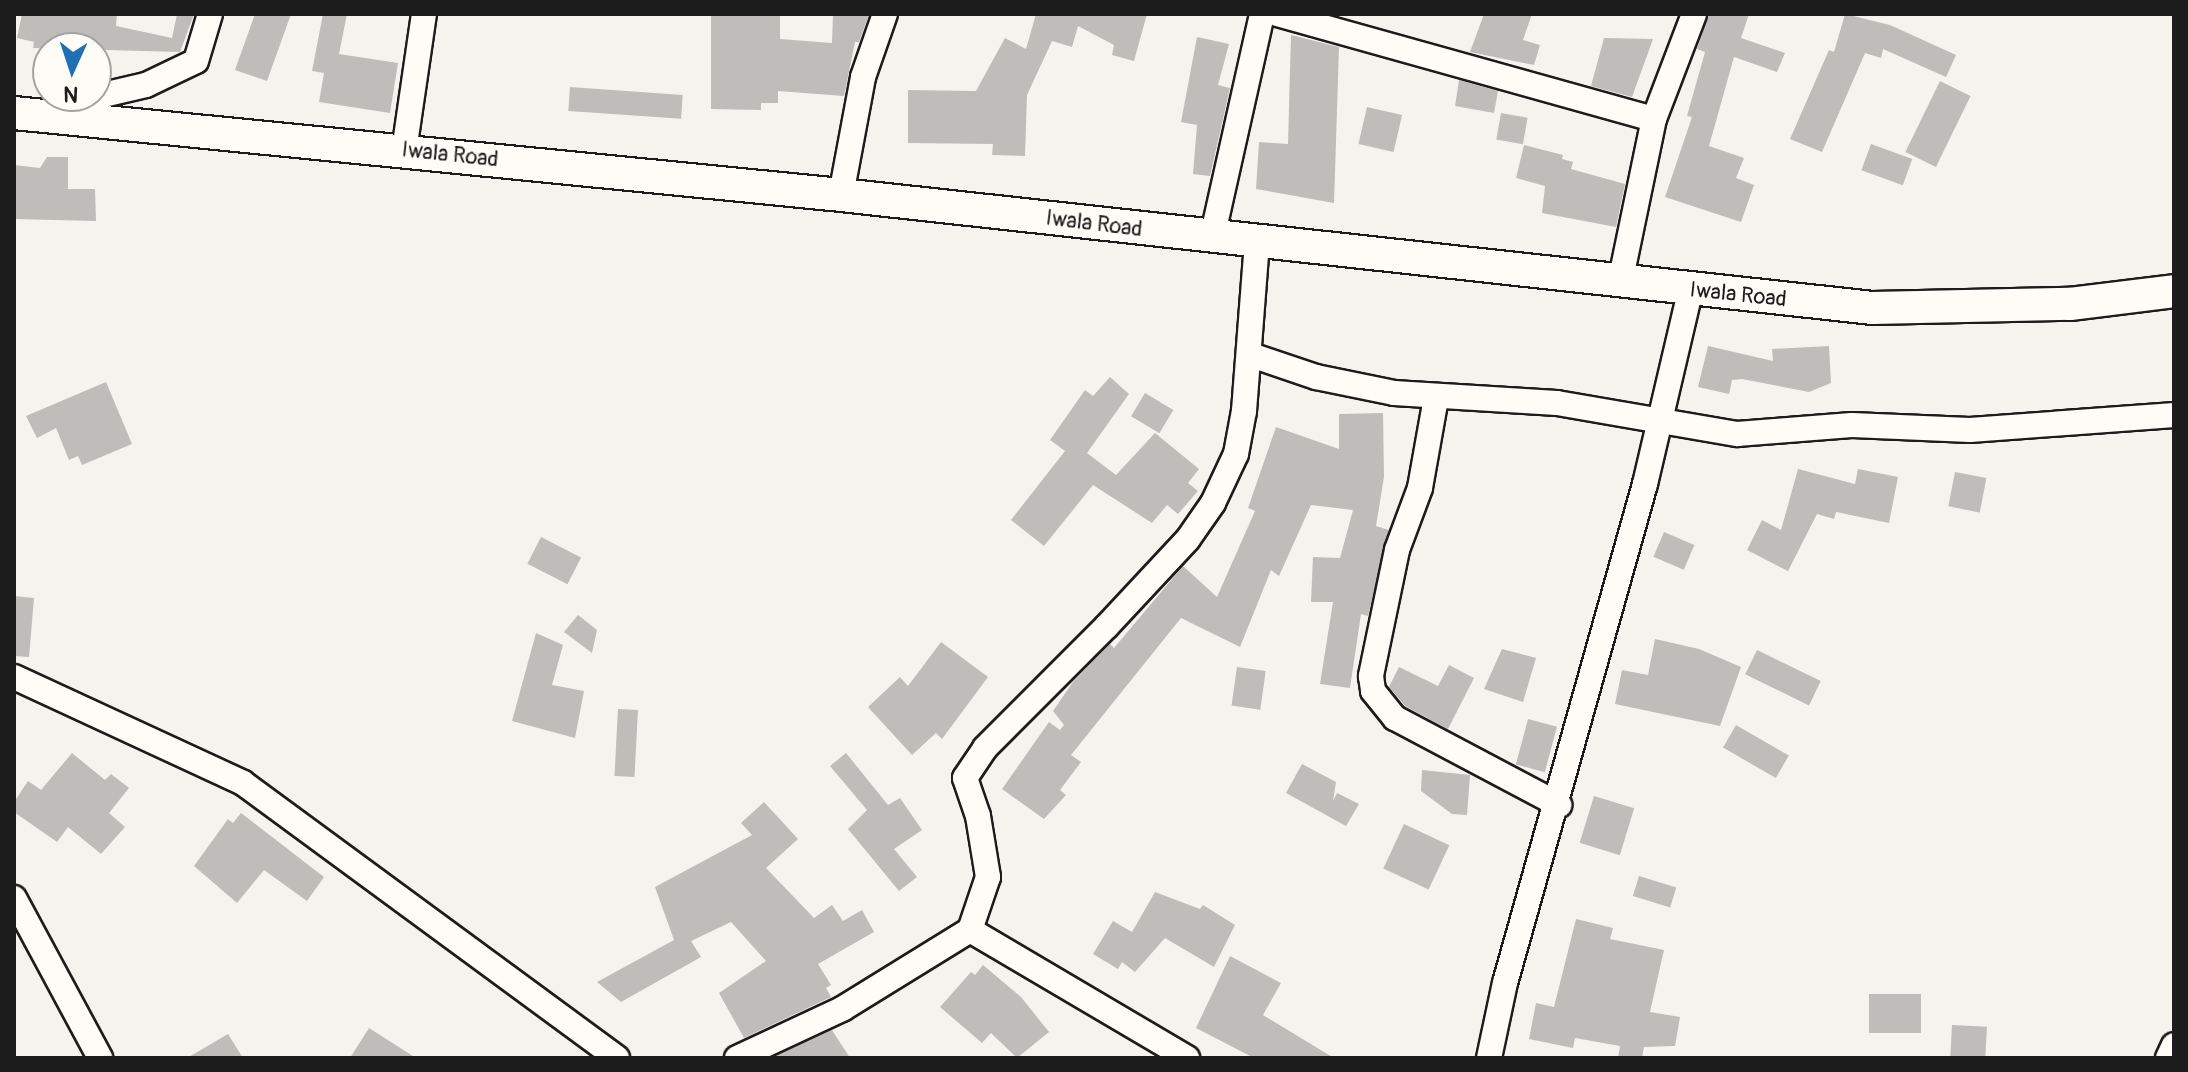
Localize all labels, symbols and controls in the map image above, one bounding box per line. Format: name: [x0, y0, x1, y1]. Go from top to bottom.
north arrow: [32, 32, 112, 112]
text: N: [63, 80, 79, 108]
street label: Iwala Road: [400, 137, 500, 173]
street label: Iwala Road: [1044, 205, 1144, 243]
street label: Iwala Road: [1688, 277, 1788, 313]

